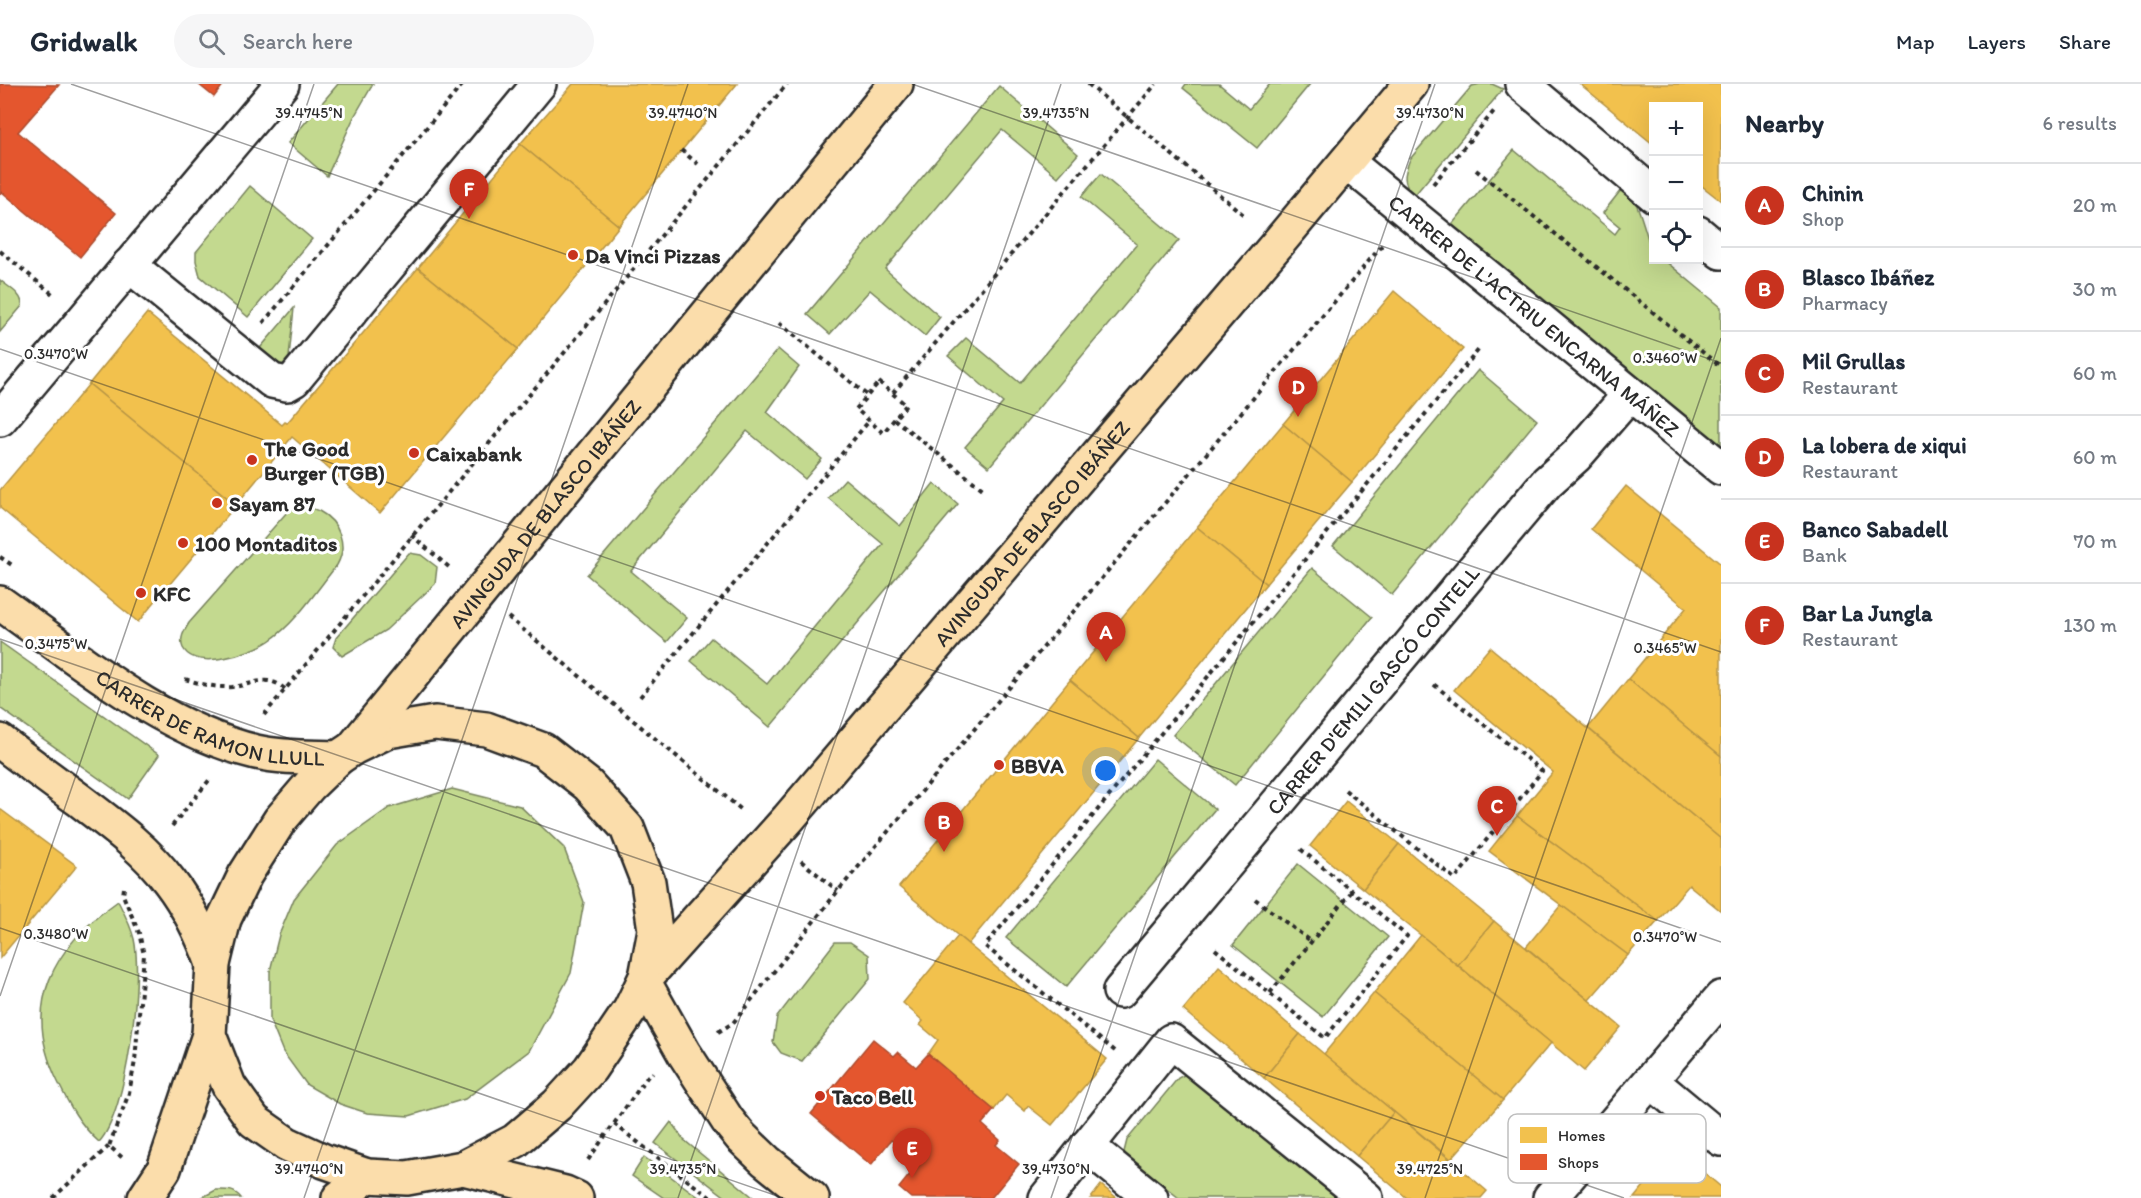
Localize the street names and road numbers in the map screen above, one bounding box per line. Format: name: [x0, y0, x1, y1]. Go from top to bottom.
street label: CARRER DE L'ACTRIU ENCARNA MÁÑEZ: [1384, 189, 1685, 442]
street label: AVINGUDA DE BLASCO IBÁÑEZ: [444, 394, 646, 633]
street label: AVINGUDA DE BLASCO IBÁÑEZ: [929, 414, 1135, 652]
street label: CARRER D'EMILI GASCÓ CONTELL: [1261, 560, 1484, 819]
street label: CARRER DE RAMON LLULL: [91, 664, 325, 770]

